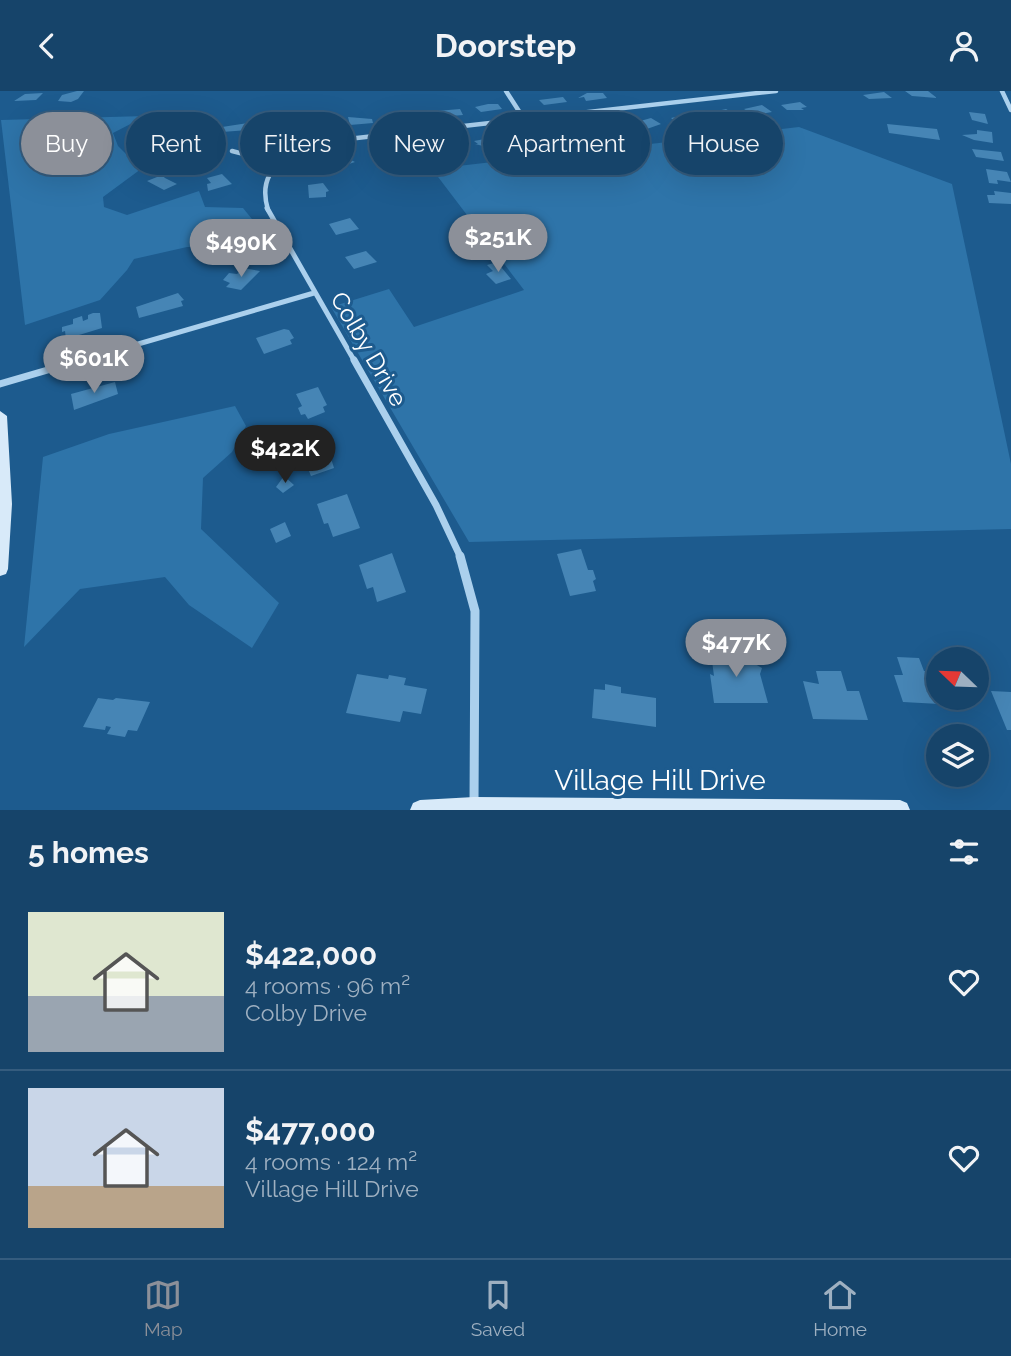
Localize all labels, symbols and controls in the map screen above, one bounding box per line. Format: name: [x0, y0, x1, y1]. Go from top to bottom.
icon: back: [28, 27, 66, 65]
text: Doorstep: [435, 27, 576, 64]
icon: person: [945, 27, 983, 65]
chip: Buy: [21, 112, 112, 175]
chip: Rent: [126, 112, 226, 175]
chip: Filters: [240, 112, 355, 175]
chip: New: [369, 112, 469, 175]
chip: Apartment: [483, 112, 650, 175]
chip: House: [664, 112, 783, 175]
pin: $251K: [449, 215, 547, 274]
pin: $490K: [192, 219, 290, 279]
text: $251K: [464, 223, 532, 250]
text: $490K: [206, 228, 276, 255]
street label: Colby Drive: [325, 287, 413, 411]
pin: $601K: [45, 335, 143, 395]
text: $601K: [59, 344, 129, 371]
pin: $422K: [236, 425, 334, 485]
text: $422K: [250, 434, 320, 461]
pin: $477K: [687, 619, 785, 679]
text: $477K: [701, 628, 771, 655]
north arrow: [926, 647, 989, 711]
map controls: [926, 647, 989, 787]
button: layers: [926, 724, 989, 787]
street label: Village Hill Drive: [554, 764, 766, 797]
icon: filters: [945, 833, 983, 871]
text: 5 homes: [28, 835, 149, 870]
text: $422,000: [245, 937, 377, 972]
icon: home: [84, 940, 168, 1024]
icon: heart: [945, 963, 983, 1001]
text: 4 rooms · 96 m²: [245, 972, 410, 999]
text: Colby Drive: [245, 999, 367, 1026]
text: $477,000: [245, 1113, 376, 1148]
icon: home: [84, 1116, 168, 1200]
icon: heart: [945, 1139, 983, 1177]
text: 4 rooms · 124 m²: [245, 1148, 417, 1175]
text: Village Hill Drive: [245, 1175, 419, 1202]
tab: Map: [144, 1276, 183, 1340]
tab: Saved: [471, 1276, 525, 1340]
tab: Home: [813, 1276, 867, 1340]

